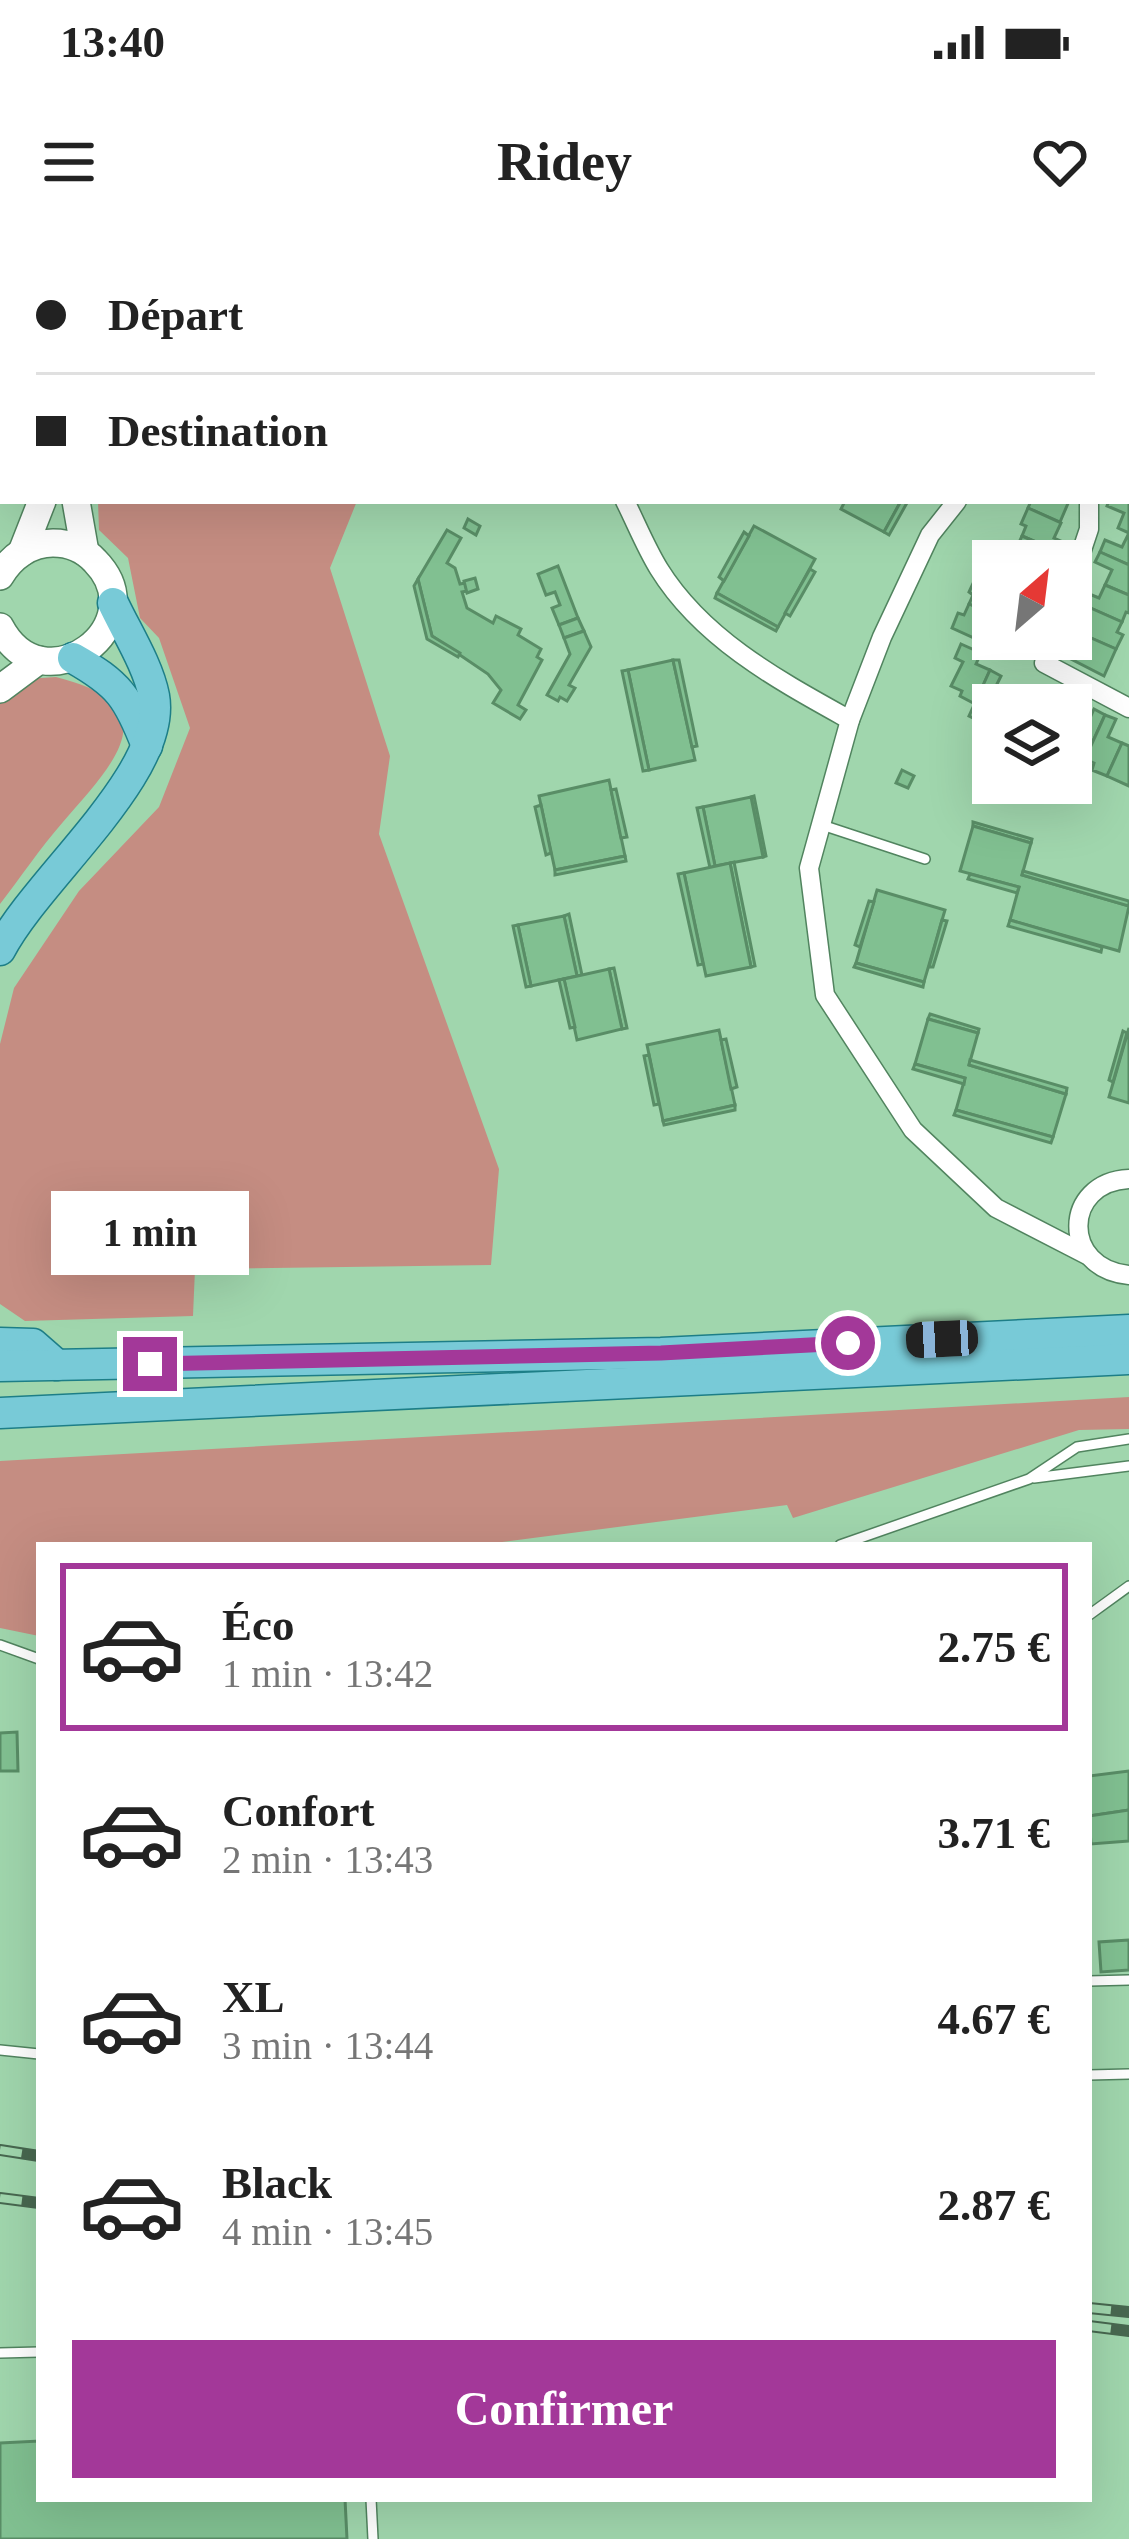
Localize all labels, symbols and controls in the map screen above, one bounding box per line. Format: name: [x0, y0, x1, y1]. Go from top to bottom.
text: 13:40: [60, 17, 165, 67]
icon: menu: [36, 129, 102, 195]
icon: heart: [1027, 129, 1093, 195]
text: Ridey: [497, 132, 632, 192]
text: Départ: [108, 290, 243, 340]
text: Destination: [108, 406, 328, 456]
north arrow: [972, 540, 1092, 660]
map controls: [972, 540, 1092, 804]
button: layers: [972, 684, 1092, 804]
callout: 1 min: [51, 1190, 249, 1274]
text: 1 min: [103, 1211, 197, 1254]
route start: [821, 1316, 875, 1370]
car: [905, 1319, 979, 1359]
route end: [123, 1337, 177, 1391]
icon: car: [78, 1593, 186, 1701]
text: Éco: [222, 1600, 295, 1650]
text: 2.75 €: [938, 1622, 1050, 1672]
text: 1 min · 13:42: [222, 1652, 433, 1695]
icon: car: [78, 1779, 186, 1887]
text: Confort: [222, 1786, 374, 1836]
text: 3.71 €: [938, 1808, 1050, 1858]
text: 2 min · 13:43: [222, 1838, 433, 1881]
icon: car: [78, 1965, 186, 2073]
text: XL: [222, 1972, 285, 2022]
text: 4.67 €: [938, 1994, 1050, 2044]
text: 3 min · 13:44: [222, 2024, 433, 2067]
icon: car: [78, 2151, 186, 2259]
text: Black: [222, 2158, 332, 2208]
text: 2.87 €: [938, 2180, 1050, 2230]
text: 4 min · 13:45: [222, 2210, 433, 2253]
button: Confirmer: [72, 2340, 1056, 2478]

